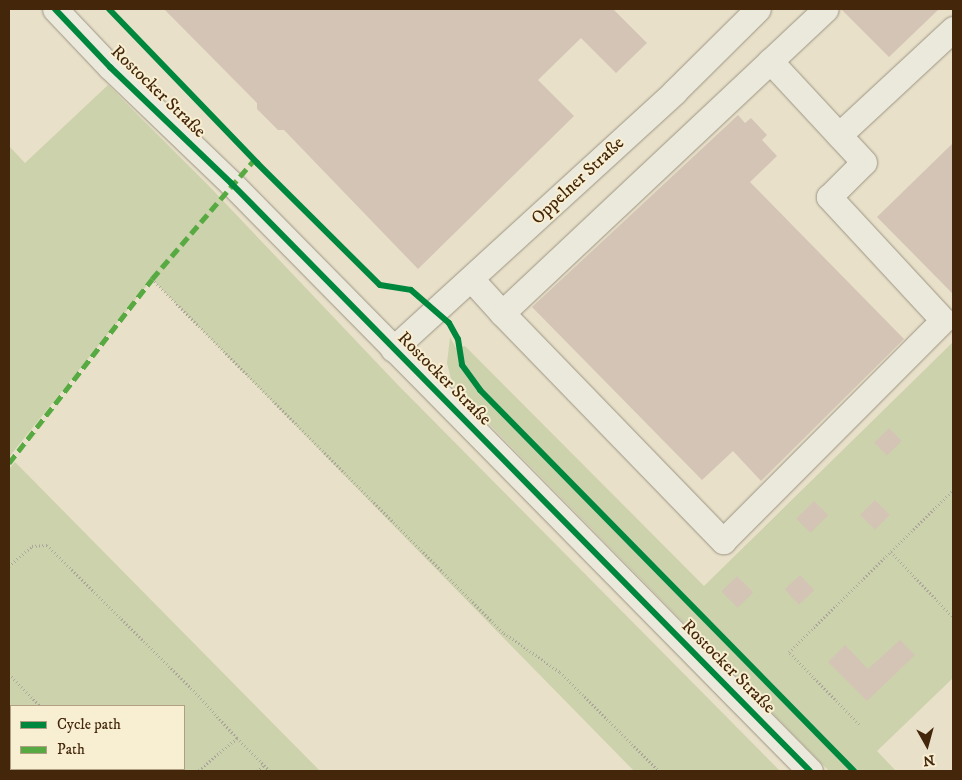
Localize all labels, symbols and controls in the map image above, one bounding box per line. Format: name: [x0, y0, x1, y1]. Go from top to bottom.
street label: Rostocker Straße: [106, 41, 210, 143]
street label: Oppelner Straße: [527, 133, 629, 229]
street label: Rostocker Straße: [393, 328, 495, 430]
street label: Rostocker Straße: [677, 616, 779, 718]
legend: [10, 705, 185, 770]
text: Cycle path: [57, 715, 121, 734]
north arrow: [902, 720, 952, 770]
text: Path: [57, 740, 85, 759]
text: N: [922, 750, 936, 770]

